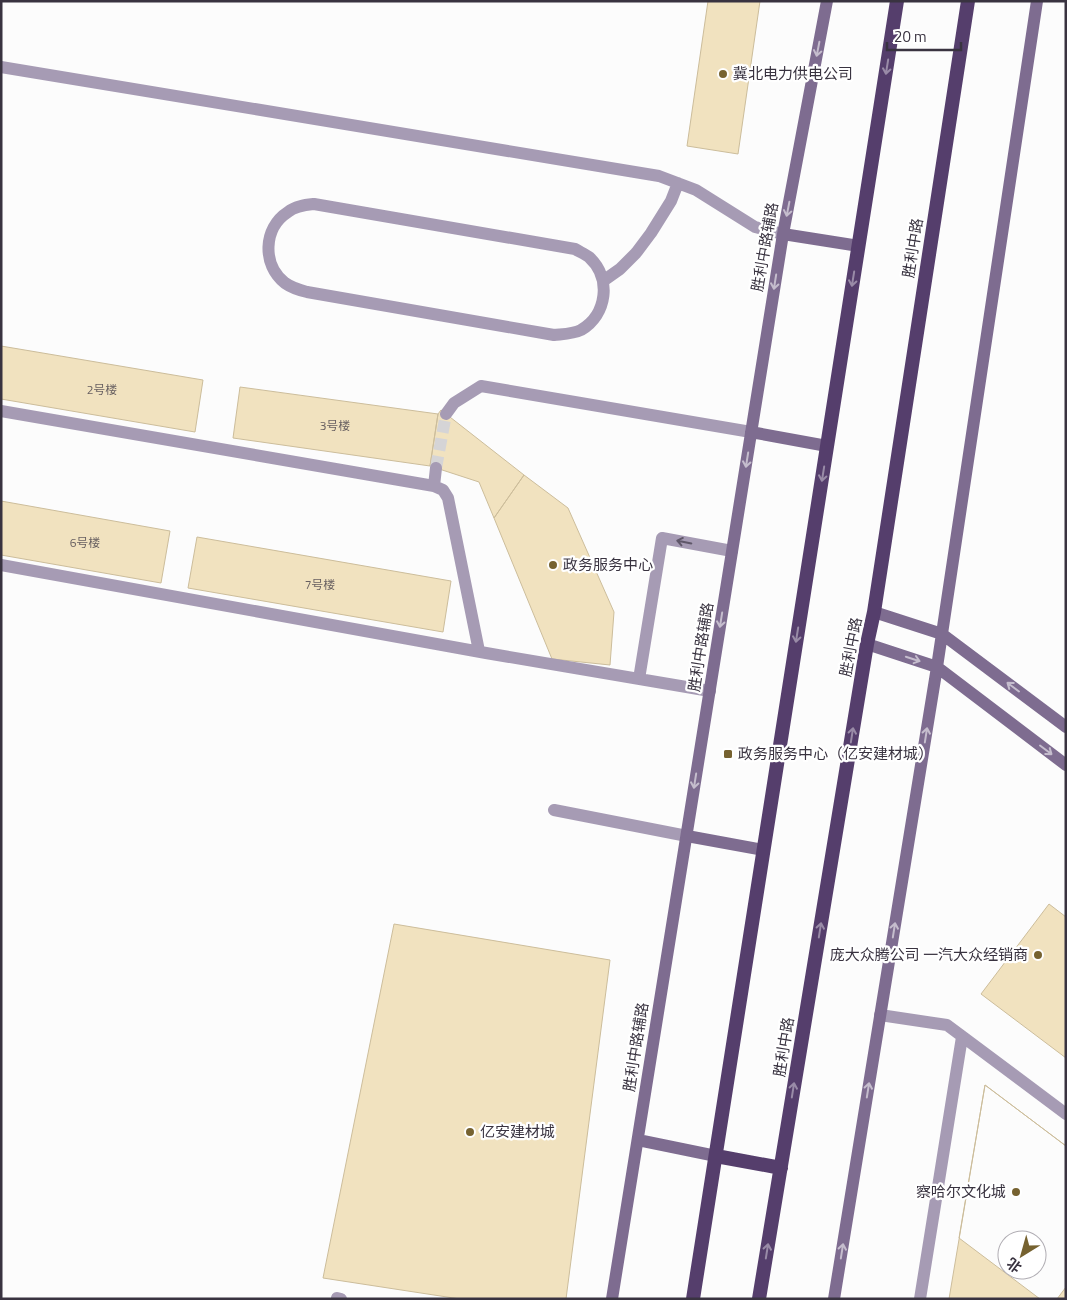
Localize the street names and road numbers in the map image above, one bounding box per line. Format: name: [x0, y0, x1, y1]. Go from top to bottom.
street label: 胜利中路辅路: [745, 201, 784, 293]
street label: 胜利中路: [896, 216, 929, 279]
street label: 胜利中路辅路: [682, 601, 719, 693]
street label: 胜利中路: [833, 615, 868, 679]
street label: 胜利中路辅路: [617, 1001, 654, 1093]
street label: 胜利中路: [767, 1015, 800, 1078]

